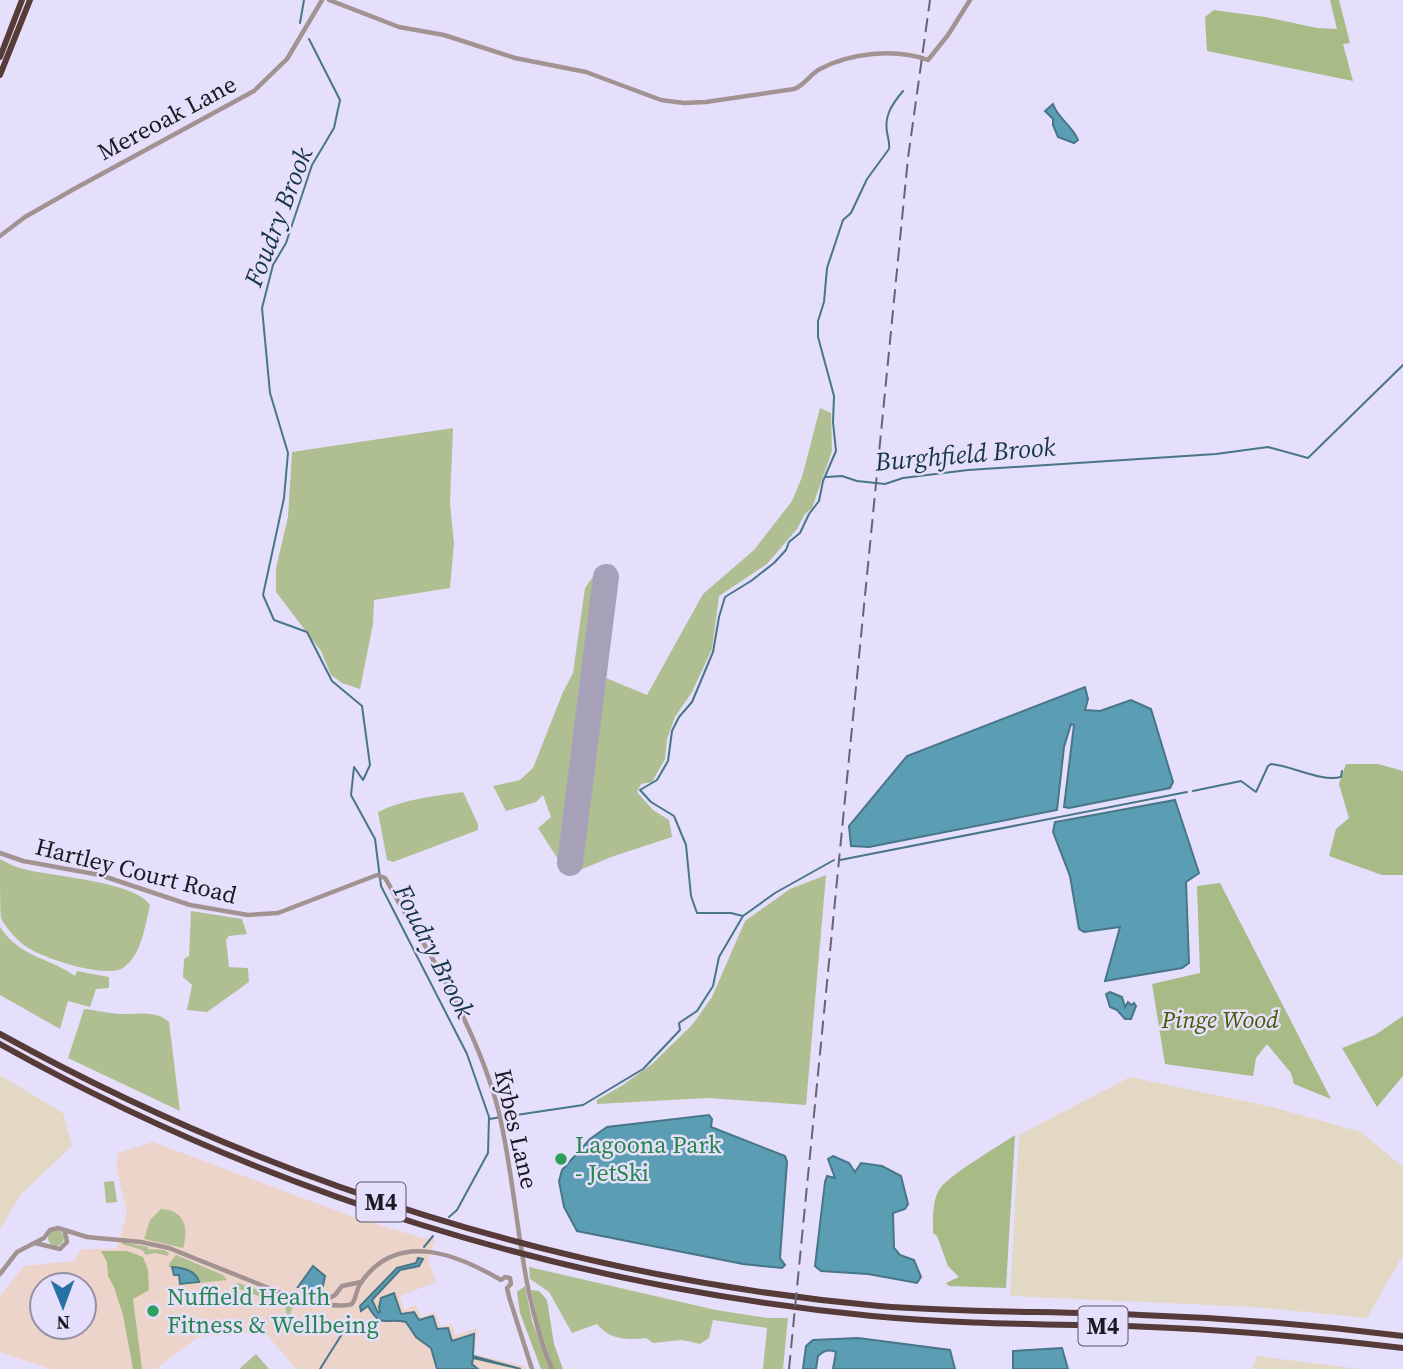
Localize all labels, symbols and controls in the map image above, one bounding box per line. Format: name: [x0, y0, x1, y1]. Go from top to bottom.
street label: Mereoak Lane: [92, 67, 242, 168]
water label: Foudry Brook: [235, 142, 321, 293]
water label: Burghfield Brook: [872, 428, 1057, 480]
street label: Hartley Court Road: [32, 830, 241, 912]
water label: Foudry Brook: [384, 877, 484, 1025]
park label: Pinge Wood: [1160, 1003, 1279, 1036]
street label: Kybes Lane: [487, 1066, 546, 1192]
place label: Lagoona Park - JetSki: [575, 1128, 722, 1189]
marker: Lagoona Park - JetSki: [553, 1151, 569, 1167]
road number: M4: [356, 1182, 406, 1222]
north arrow: [28, 1271, 98, 1341]
place label: Nuffield Health Fitness & Wellbeing: [167, 1280, 379, 1341]
marker: Nuffield Health Fitness & Wellbeing: [145, 1303, 161, 1319]
road number: M4: [1078, 1306, 1128, 1345]
text: N: [56, 1310, 70, 1336]

